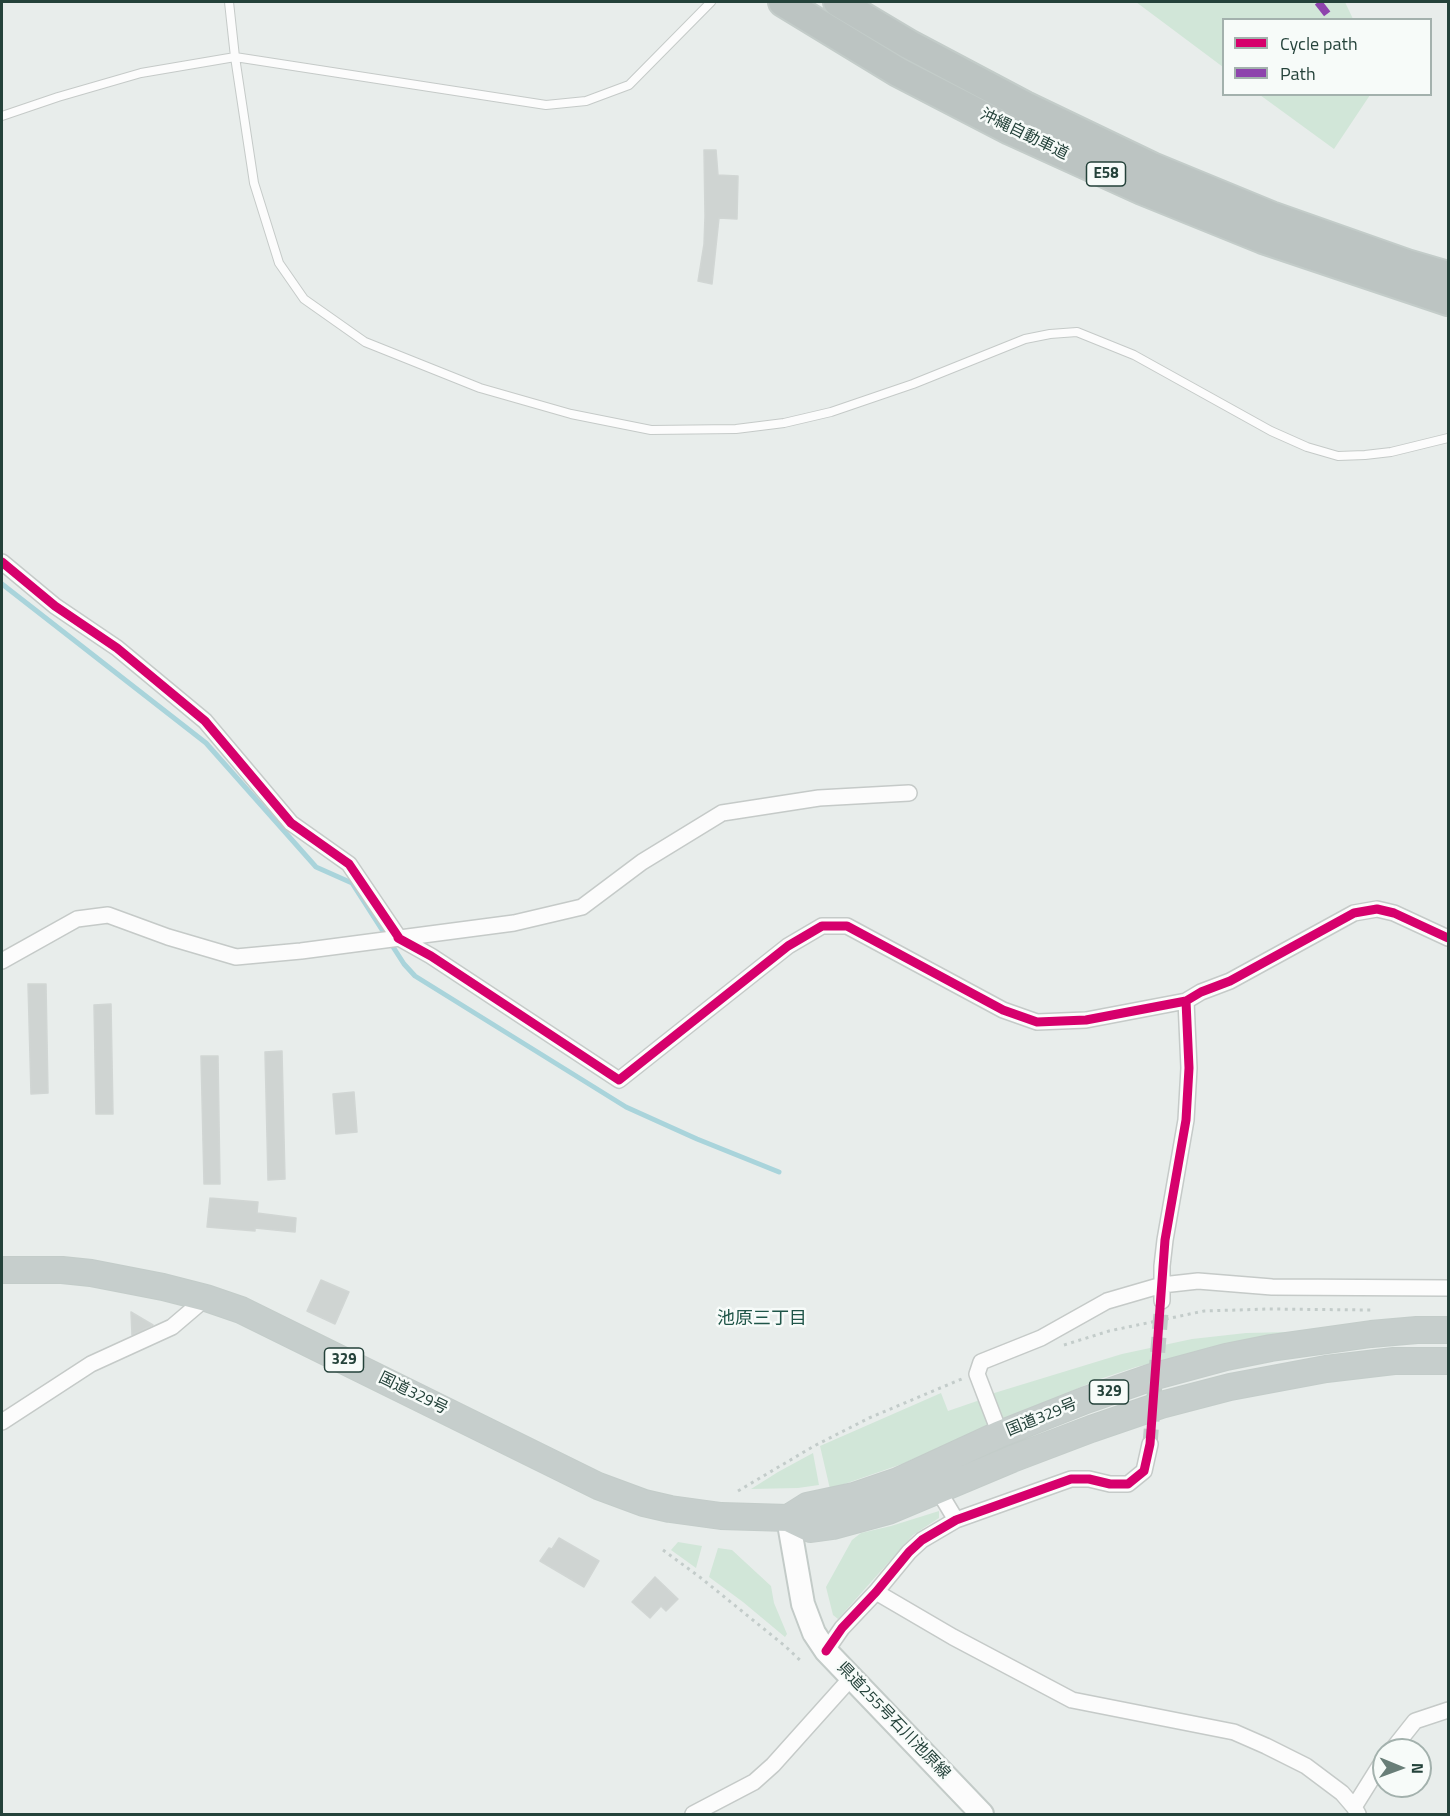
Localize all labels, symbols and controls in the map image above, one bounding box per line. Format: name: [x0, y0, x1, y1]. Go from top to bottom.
legend: [1222, 18, 1432, 96]
text: Cycle path: [1280, 30, 1358, 57]
text: Path: [1280, 60, 1316, 87]
street label: 沖縄自動車道: [977, 105, 1071, 165]
road number: E58: [1086, 162, 1126, 186]
district label: 池原三丁目: [717, 1309, 807, 1331]
road number: 329: [324, 1348, 364, 1372]
street label: 国道329号: [375, 1369, 451, 1419]
road number: 329: [1090, 1380, 1128, 1404]
street label: 国道329号: [1004, 1395, 1080, 1441]
street label: 県道255号石川池原線: [832, 1659, 954, 1783]
north arrow: [1372, 1738, 1432, 1798]
text: N: [1406, 1763, 1430, 1774]

